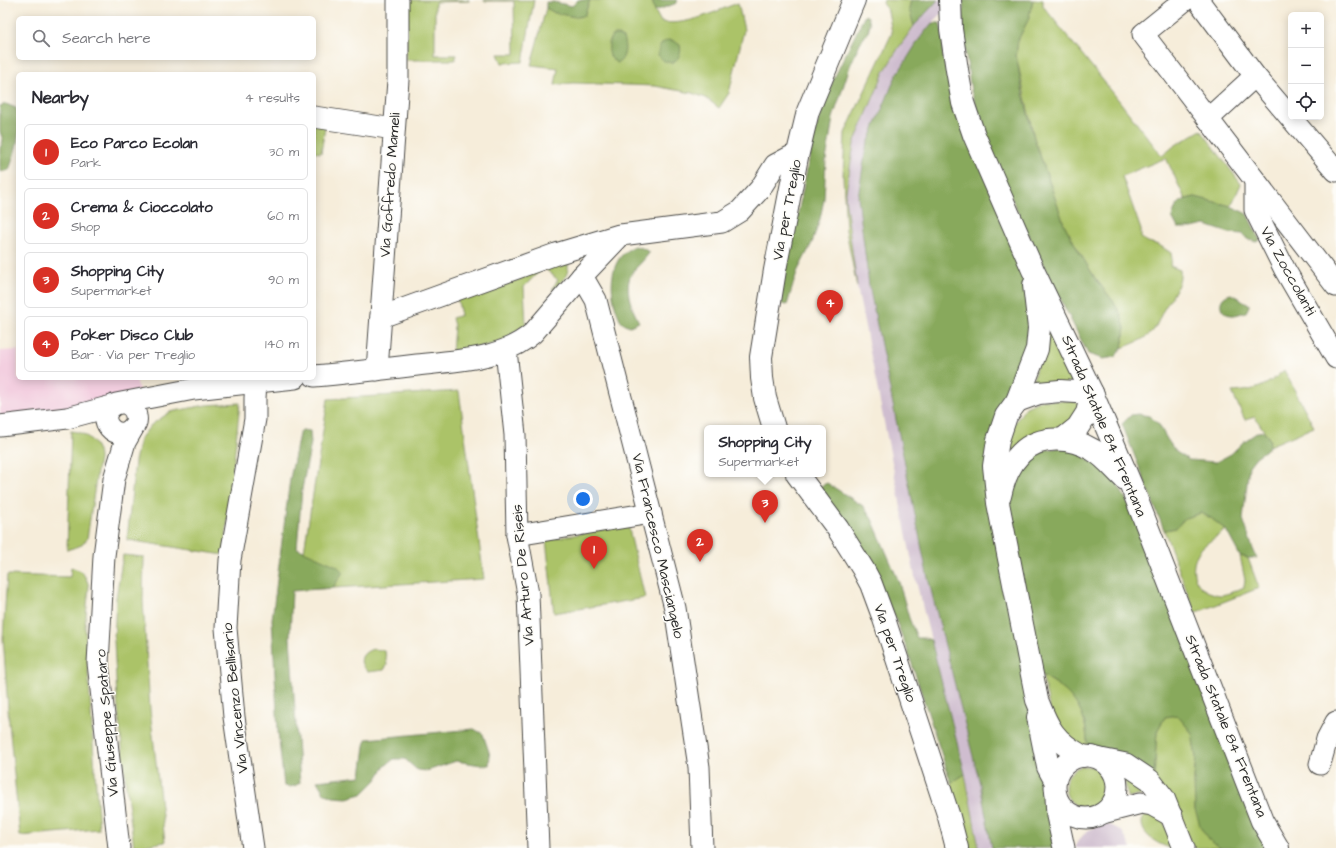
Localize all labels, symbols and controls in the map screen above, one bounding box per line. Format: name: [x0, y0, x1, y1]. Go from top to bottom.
map controls: [1288, 12, 1324, 120]
button: +: [1288, 12, 1324, 48]
search box: [16, 16, 316, 60]
icon: search: [30, 27, 52, 49]
text: Search here: [62, 28, 151, 49]
button: −: [1288, 48, 1324, 84]
button: locate: [1288, 84, 1324, 120]
text: Nearby: [32, 86, 89, 110]
text: 4 results: [245, 89, 300, 107]
street label: Via Goffredo Mameli: [374, 111, 406, 258]
text: Eco Parco Ecolan: [71, 133, 198, 154]
text: 1: [45, 143, 47, 161]
text: 30 m: [269, 143, 299, 161]
text: Park: [71, 154, 101, 172]
street label: Via per Treglio: [767, 157, 808, 263]
text: Crema & Cioccolato: [71, 197, 213, 218]
text: 2: [42, 207, 50, 225]
text: 60 m: [267, 207, 299, 225]
text: Shop: [71, 218, 100, 236]
street label: Via Zoccolanti: [1255, 223, 1321, 320]
text: Shopping City: [71, 261, 164, 282]
text: 3: [43, 271, 49, 289]
text: 90 m: [268, 271, 299, 289]
text: Supermarket: [71, 282, 152, 300]
pin: 4: [817, 290, 843, 323]
text: Poker Disco Club: [71, 325, 193, 346]
street label: Strada Statale 84 Frentana: [1056, 332, 1152, 520]
text: 4: [42, 335, 50, 353]
text: 140 m: [265, 335, 299, 353]
text: Bar · Via per Treglio: [71, 346, 195, 364]
popup: [704, 425, 826, 477]
text: Shopping City: [719, 432, 811, 453]
street label: Via Francesco Masciangelo: [626, 451, 690, 641]
text: Supermarket: [719, 453, 799, 471]
your location: [573, 489, 593, 509]
pin: 3: [752, 490, 778, 523]
street label: Via Arturo De Riseis: [506, 503, 540, 647]
pin: 2: [687, 529, 713, 562]
pin: 1: [581, 536, 607, 569]
street label: Via per Treglio: [867, 601, 922, 706]
street label: Via Vincenzo Bellisario: [217, 621, 253, 774]
street label: Strada Statale 84 Frentana: [1180, 631, 1272, 821]
street label: Via Giuseppe Spataro: [90, 648, 124, 798]

